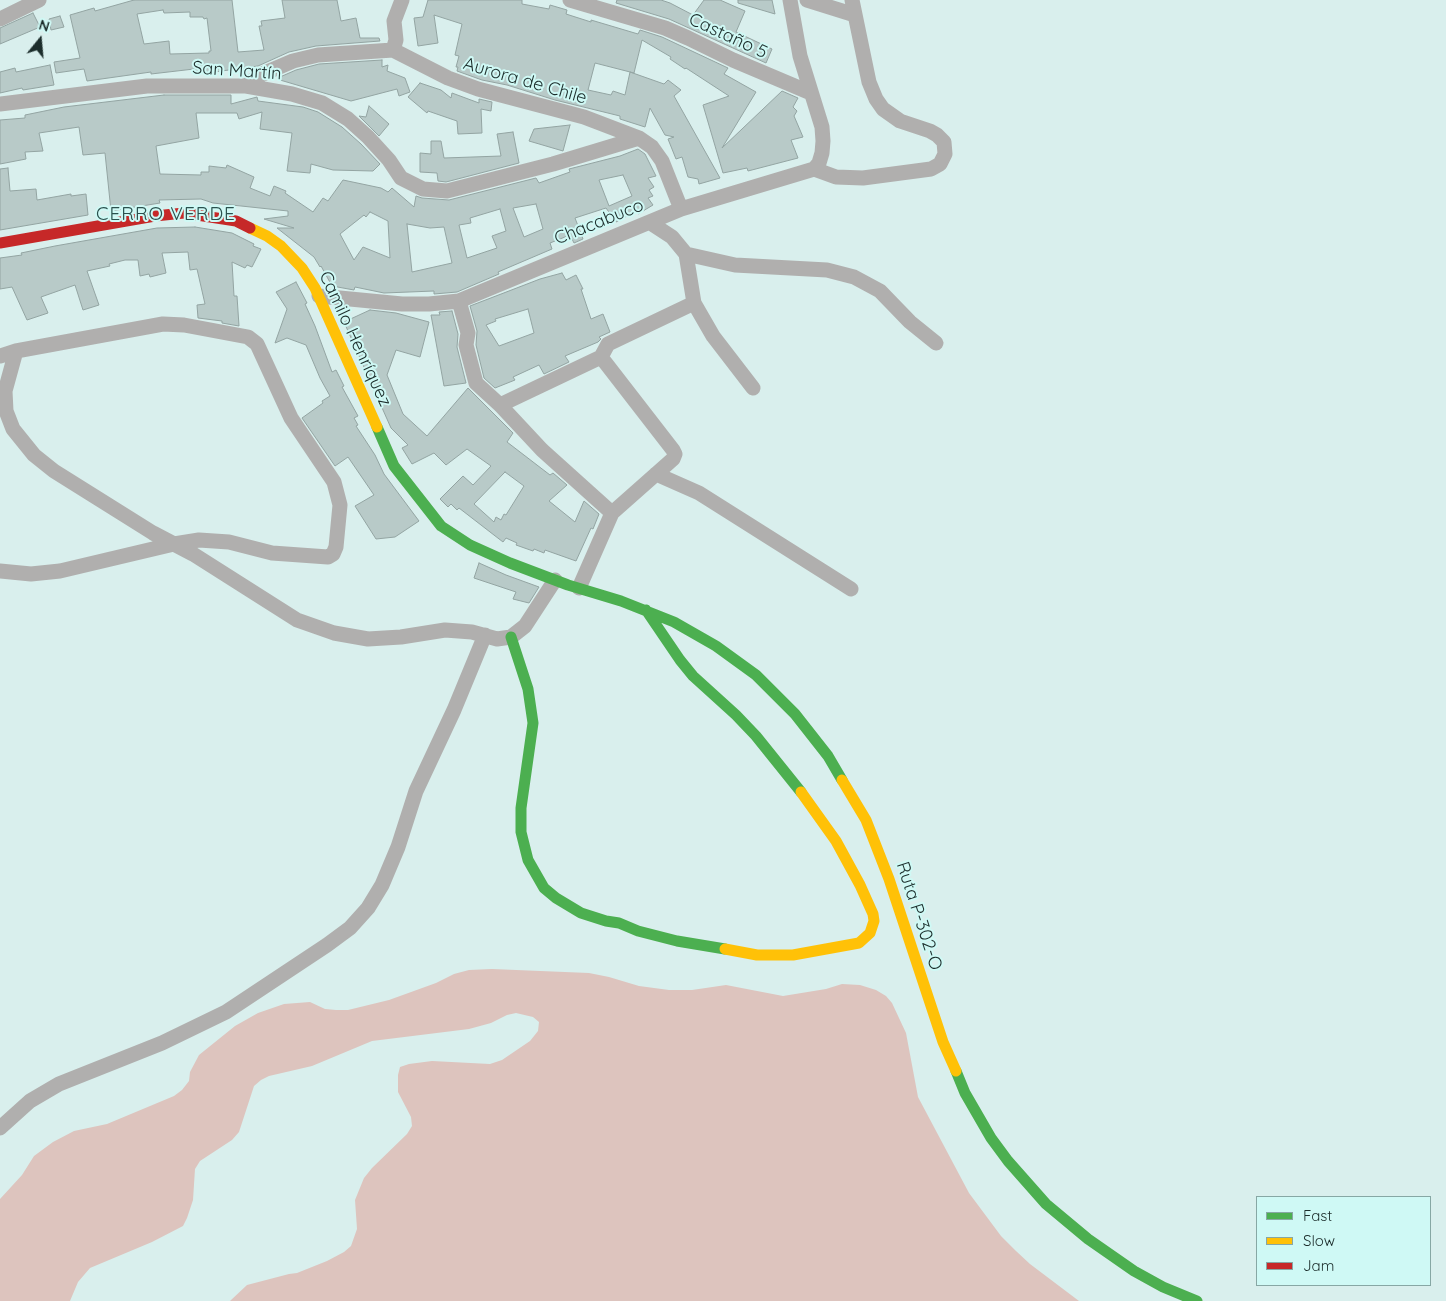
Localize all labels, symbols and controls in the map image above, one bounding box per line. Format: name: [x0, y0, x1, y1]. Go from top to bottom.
street label: Castaño 5: [685, 8, 771, 64]
north arrow: [15, 15, 65, 65]
text: N: [37, 16, 52, 36]
street label: Aurora de Chile: [461, 53, 589, 109]
street label: San Martín: [192, 57, 282, 85]
street label: Chacabuco: [551, 194, 647, 250]
district label: CERRO VERDE: [95, 203, 237, 225]
street label: Camilo Henríquez: [314, 268, 396, 410]
street label: Ruta P-302-O: [891, 859, 947, 973]
legend: [1256, 1196, 1431, 1286]
text: Fast: [1303, 1206, 1332, 1225]
text: Slow: [1303, 1231, 1335, 1250]
text: Jam: [1303, 1256, 1334, 1275]

